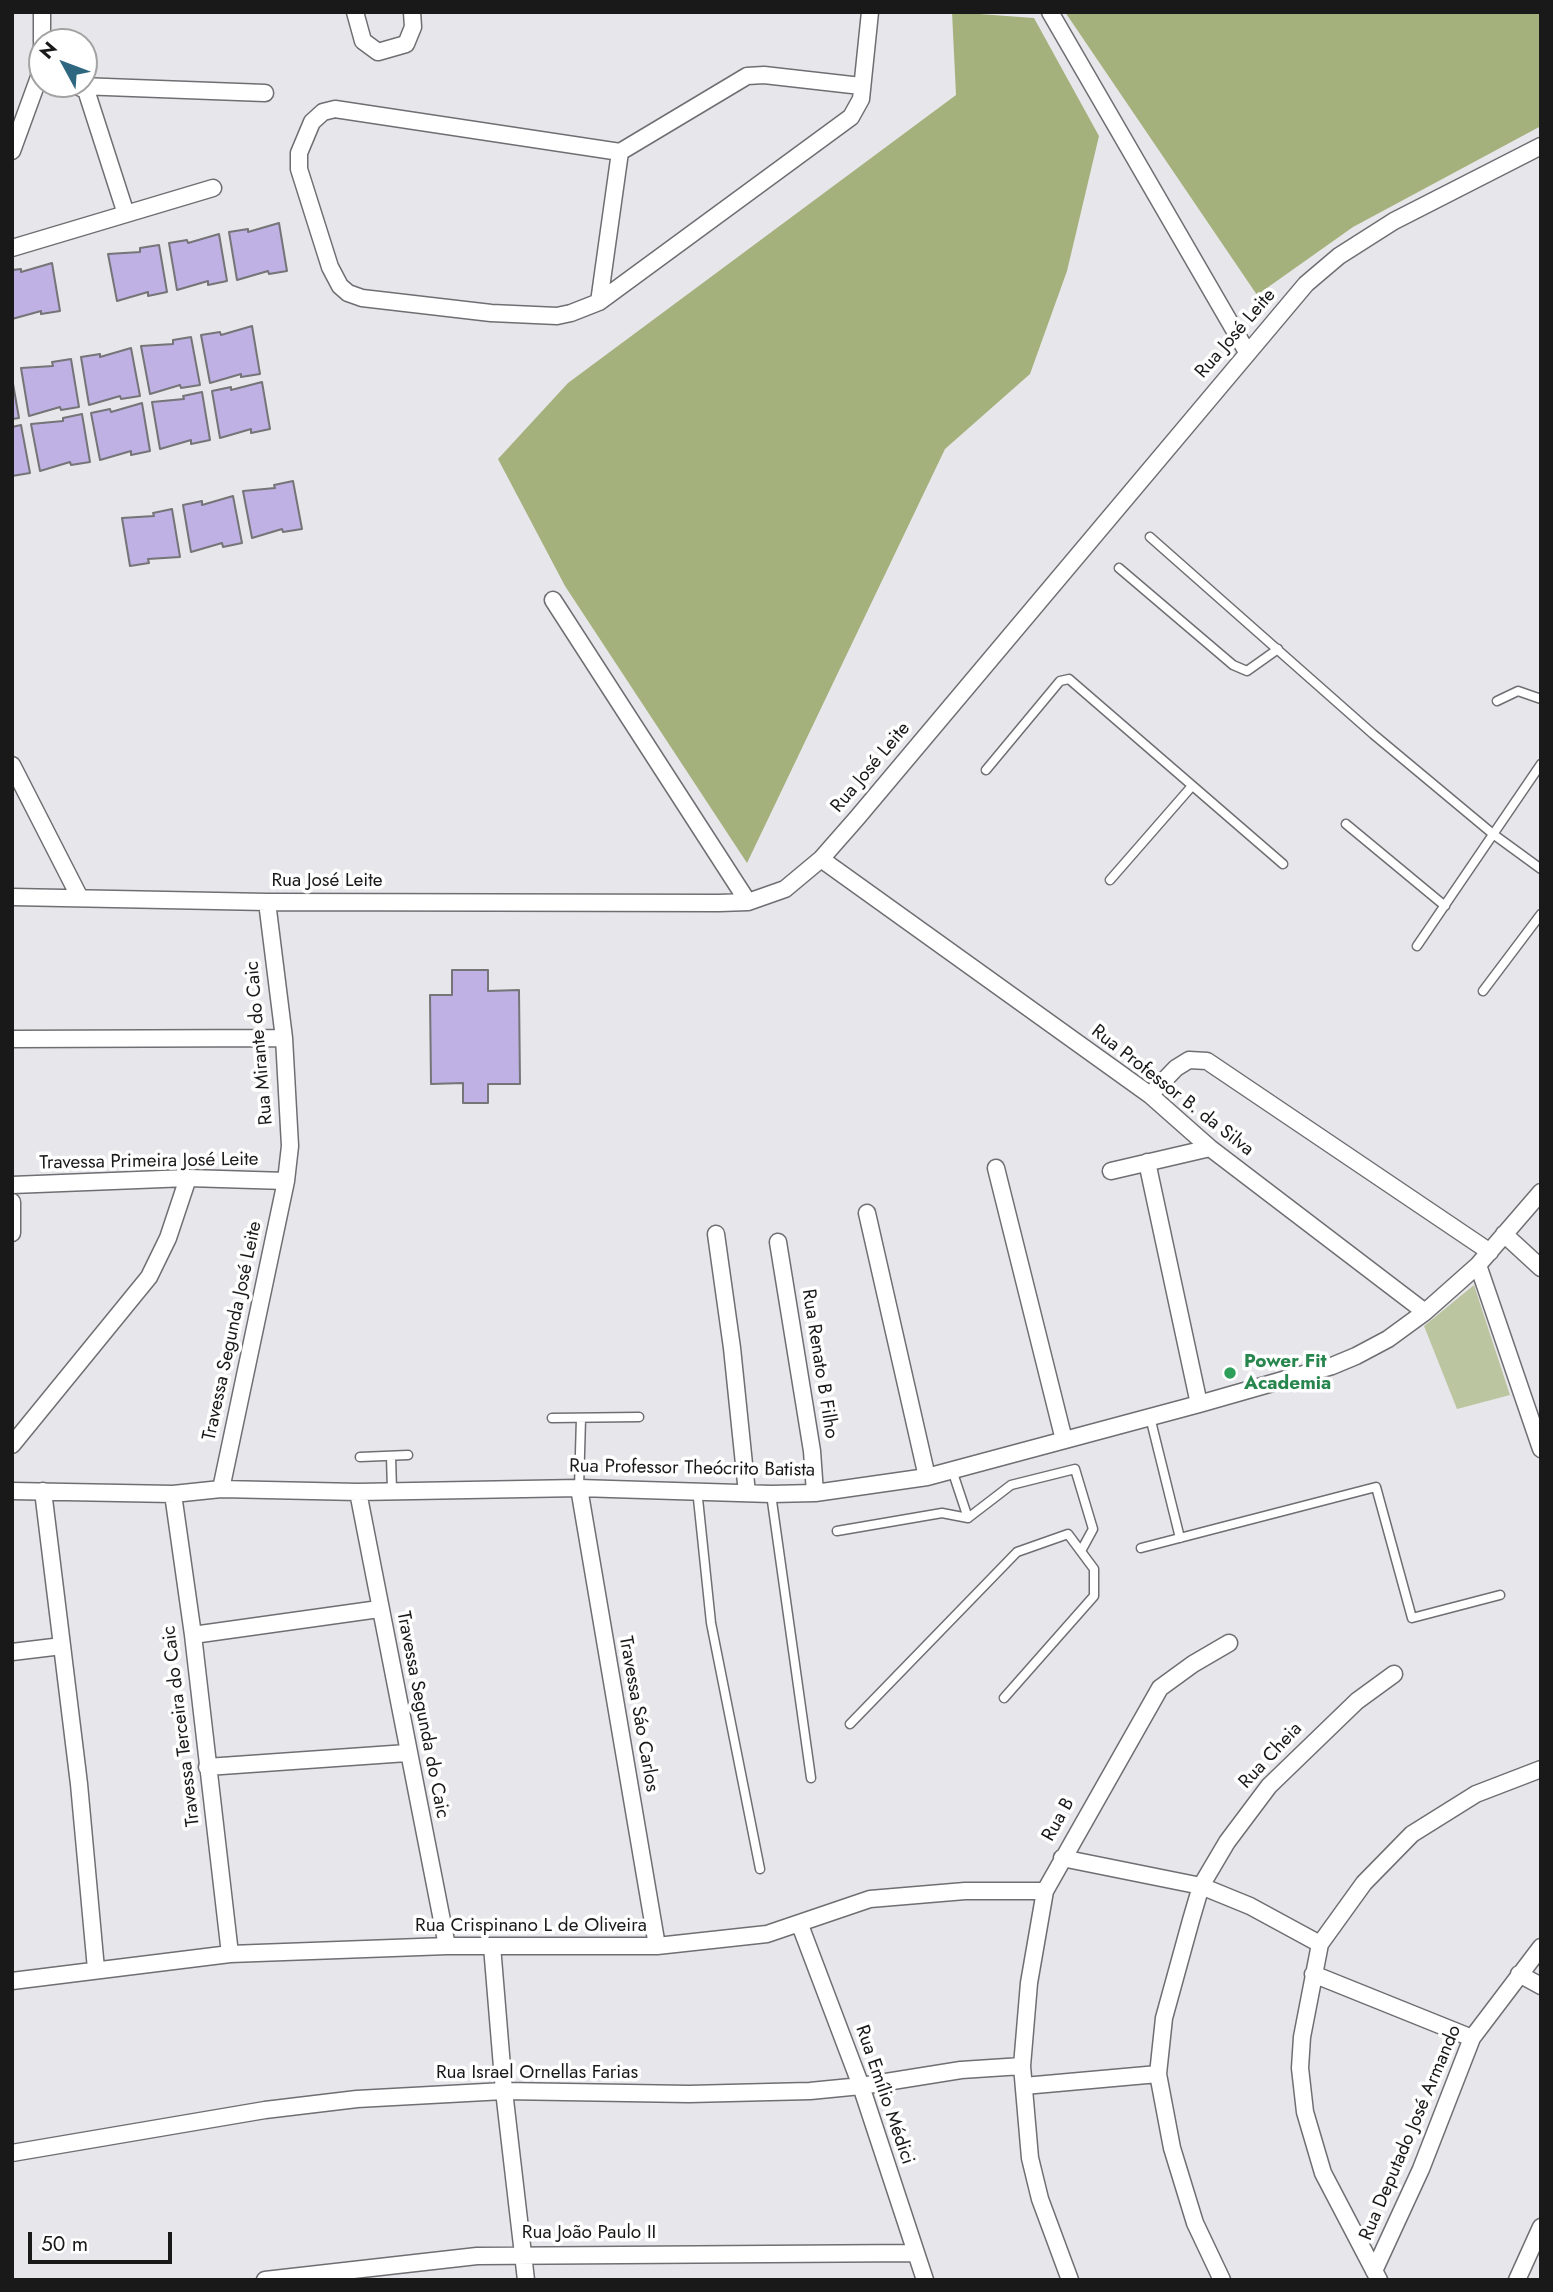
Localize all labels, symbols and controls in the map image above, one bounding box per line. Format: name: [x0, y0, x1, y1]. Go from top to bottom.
north arrow: [28, 28, 98, 98]
text: N: [33, 36, 63, 65]
street label: Rua José Leite: [1191, 285, 1281, 383]
street label: Rua José Leite: [827, 718, 915, 818]
street label: Rua José Leite: [271, 870, 383, 892]
street label: Rua Mirante do Caic: [241, 960, 279, 1126]
street label: Rua Professor B. da Silva: [1086, 1021, 1258, 1161]
street label: Travessa Primeira José Leite: [39, 1149, 259, 1175]
street label: Travessa Segunda José Leite: [199, 1219, 267, 1443]
street label: Rua Renato B Filho: [796, 1288, 842, 1440]
place label: Power Fit Academia: [1244, 1351, 1331, 1395]
marker: Power Fit Academia: [1222, 1365, 1238, 1381]
street label: Rua Professor Theócrito Batista: [569, 1455, 815, 1483]
street label: Travessa Segunda do Caic: [391, 1609, 453, 1821]
street label: Travessa Terceira do Caic: [158, 1624, 206, 1828]
street label: Travessa Sáo Carlos: [613, 1634, 663, 1794]
street label: Rua Cheia: [1235, 1718, 1307, 1794]
street label: Rua B: [1038, 1794, 1080, 1846]
street label: Rua Crispinano L de Oliveira: [415, 1915, 647, 1937]
street label: Rua Emílio Médici: [849, 2022, 919, 2168]
street label: Rua Deputado José Armando: [1355, 2022, 1467, 2244]
street label: Rua Israel Ornellas Farias: [436, 2062, 638, 2084]
scale bar: [32, 2218, 175, 2262]
street label: Rua João Paulo II: [522, 2222, 656, 2244]
text: 50 m: [41, 2229, 88, 2259]

